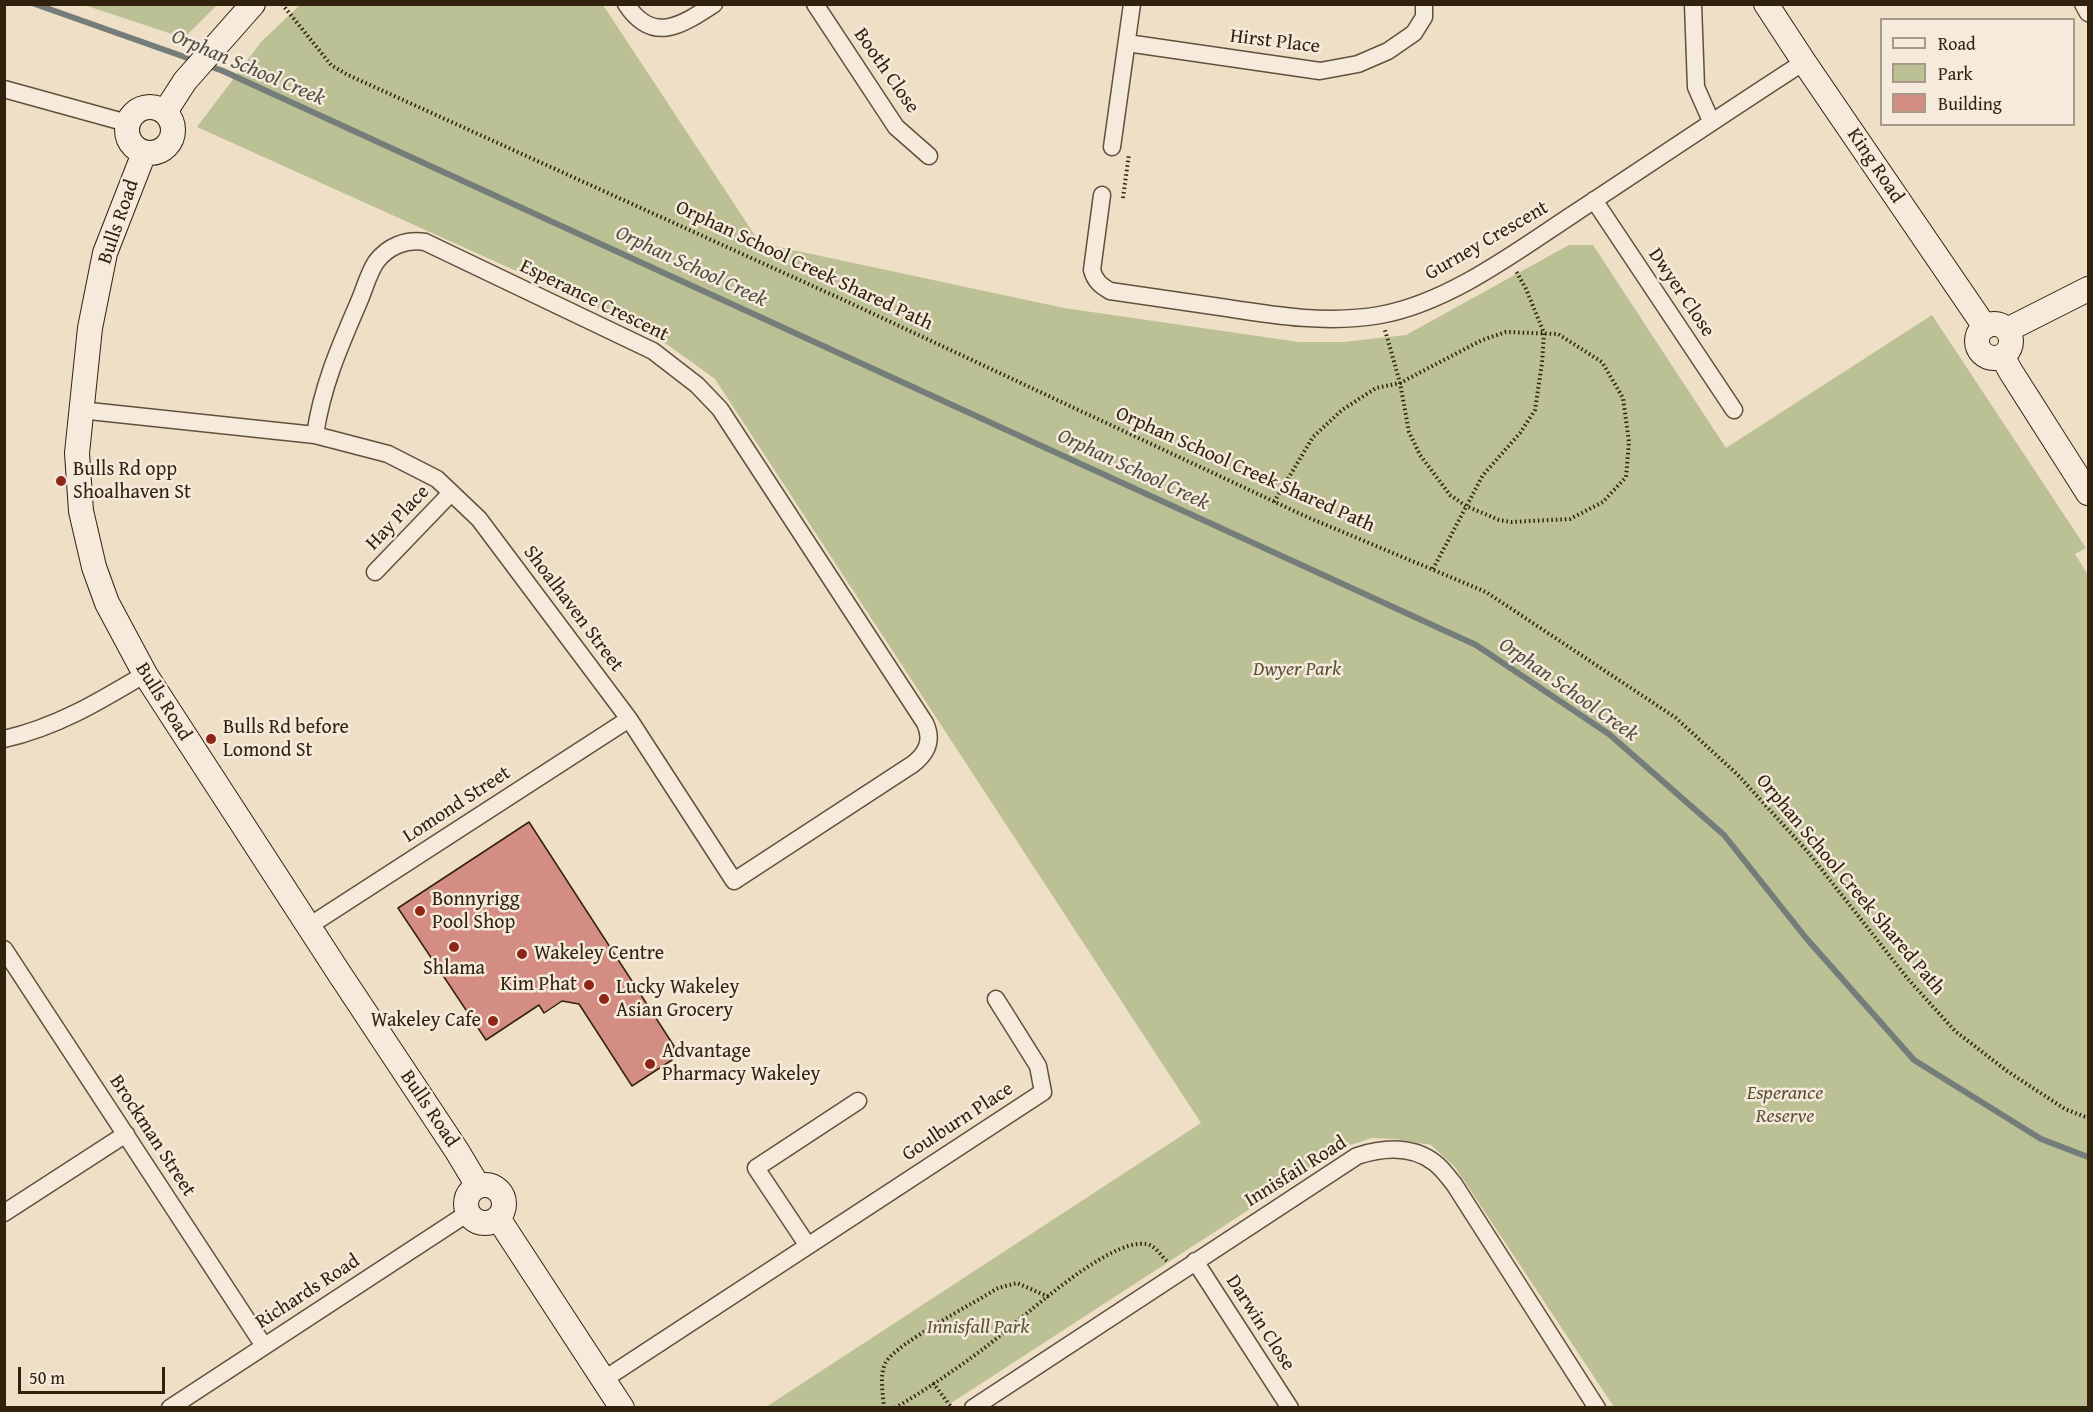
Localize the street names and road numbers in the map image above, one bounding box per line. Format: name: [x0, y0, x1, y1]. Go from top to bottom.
street label: Booth Close: [848, 24, 924, 118]
street label: Hirst Place: [1229, 25, 1321, 59]
street label: King Road: [1841, 124, 1909, 208]
street label: Bulls Road: [93, 177, 145, 267]
street label: Orphan School Creek Shared Path: [672, 196, 936, 336]
street label: Gurney Crescent: [1421, 196, 1553, 286]
street label: Dwyer Close: [1643, 244, 1719, 342]
street label: Esperance Crescent: [516, 255, 672, 347]
street label: Orphan School Creek Shared Path: [1112, 402, 1378, 538]
street label: Hay Place: [361, 480, 435, 556]
street label: Shoalhaven Street: [518, 541, 628, 677]
street label: Bulls Road: [130, 659, 196, 745]
street label: Lomond Street: [399, 761, 515, 849]
street label: Orphan School Creek Shared Path: [1751, 770, 1949, 1000]
street label: Bulls Road: [395, 1066, 463, 1152]
street label: Brockman Street: [104, 1071, 200, 1201]
street label: Goulburn Place: [898, 1077, 1018, 1167]
street label: Innisfail Road: [1241, 1131, 1351, 1213]
street label: Richards Road: [251, 1249, 365, 1335]
street label: Darwin Close: [1220, 1271, 1300, 1375]

